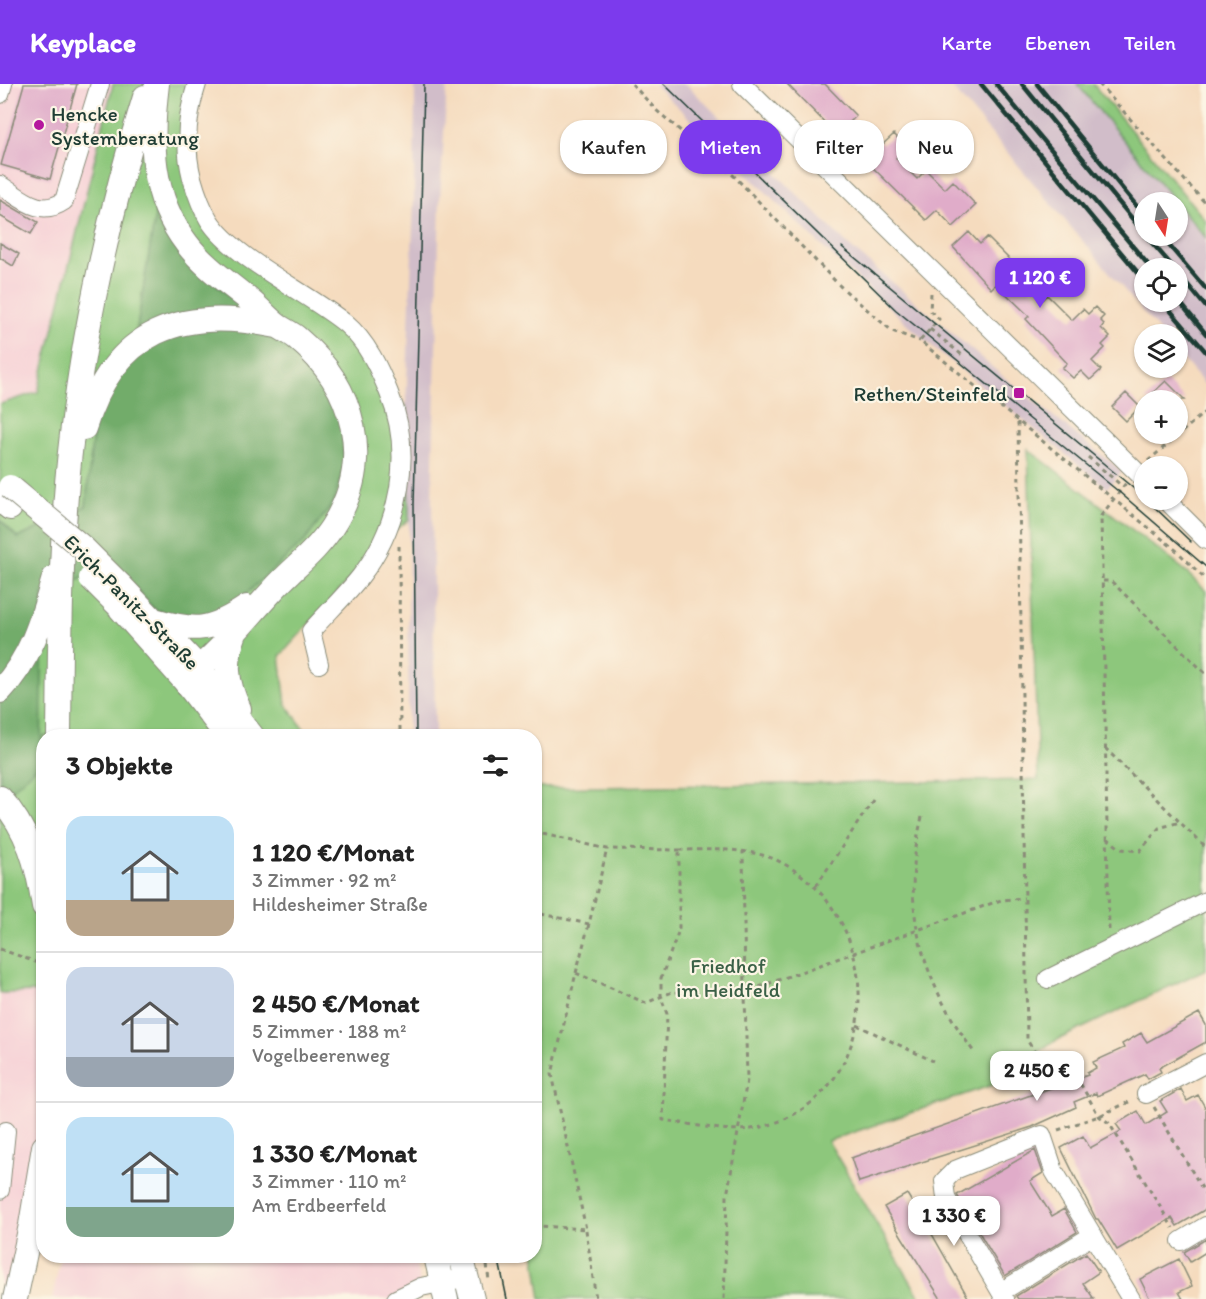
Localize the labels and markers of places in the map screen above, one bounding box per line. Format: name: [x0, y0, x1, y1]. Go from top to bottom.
place label: Hencke Systemberatung: [51, 101, 199, 150]
marker: Hencke Systemberatung: [32, 118, 46, 132]
pin: 1 120 €: [985, 258, 1095, 309]
place label: Rethen/Steinfeld: [854, 381, 1007, 406]
marker: Rethen/Steinfeld: [1012, 386, 1026, 400]
pin: 2 450 €: [982, 1051, 1092, 1102]
pin: 1 330 €: [899, 1196, 1009, 1247]

